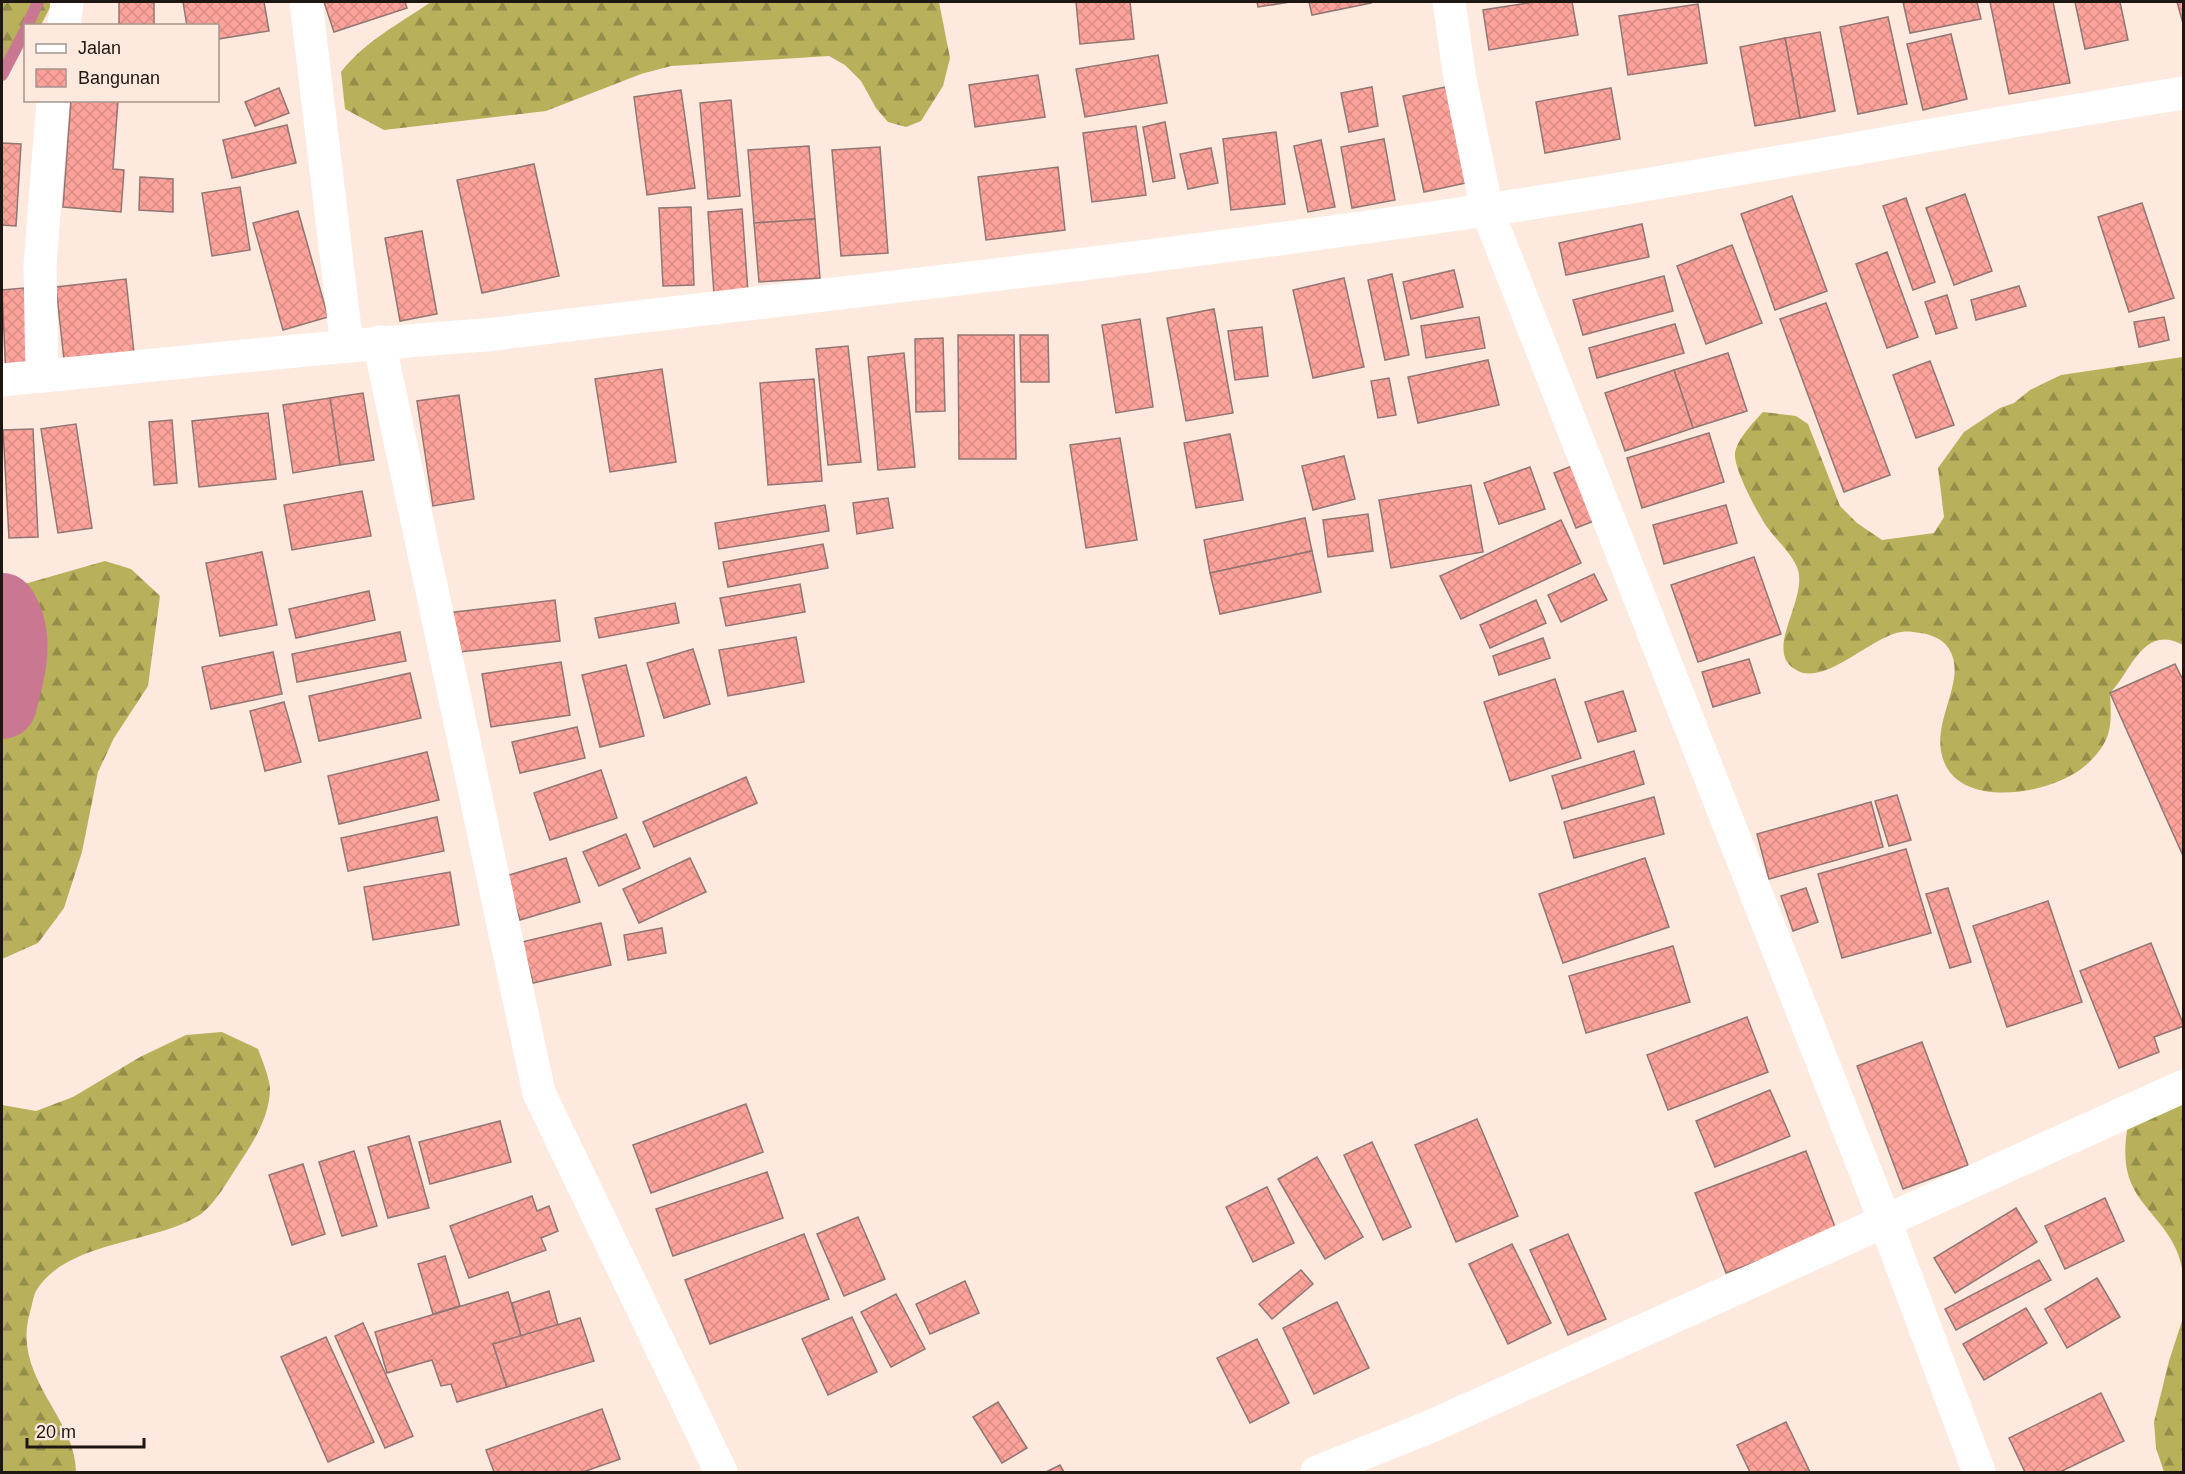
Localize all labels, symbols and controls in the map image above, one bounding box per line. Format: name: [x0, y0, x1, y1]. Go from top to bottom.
legend: [24, 24, 219, 102]
text: Jalan: [78, 38, 121, 58]
text: Bangunan: [78, 68, 160, 88]
scale bar: [27, 1411, 144, 1449]
text: 20 m: [36, 1422, 76, 1442]

